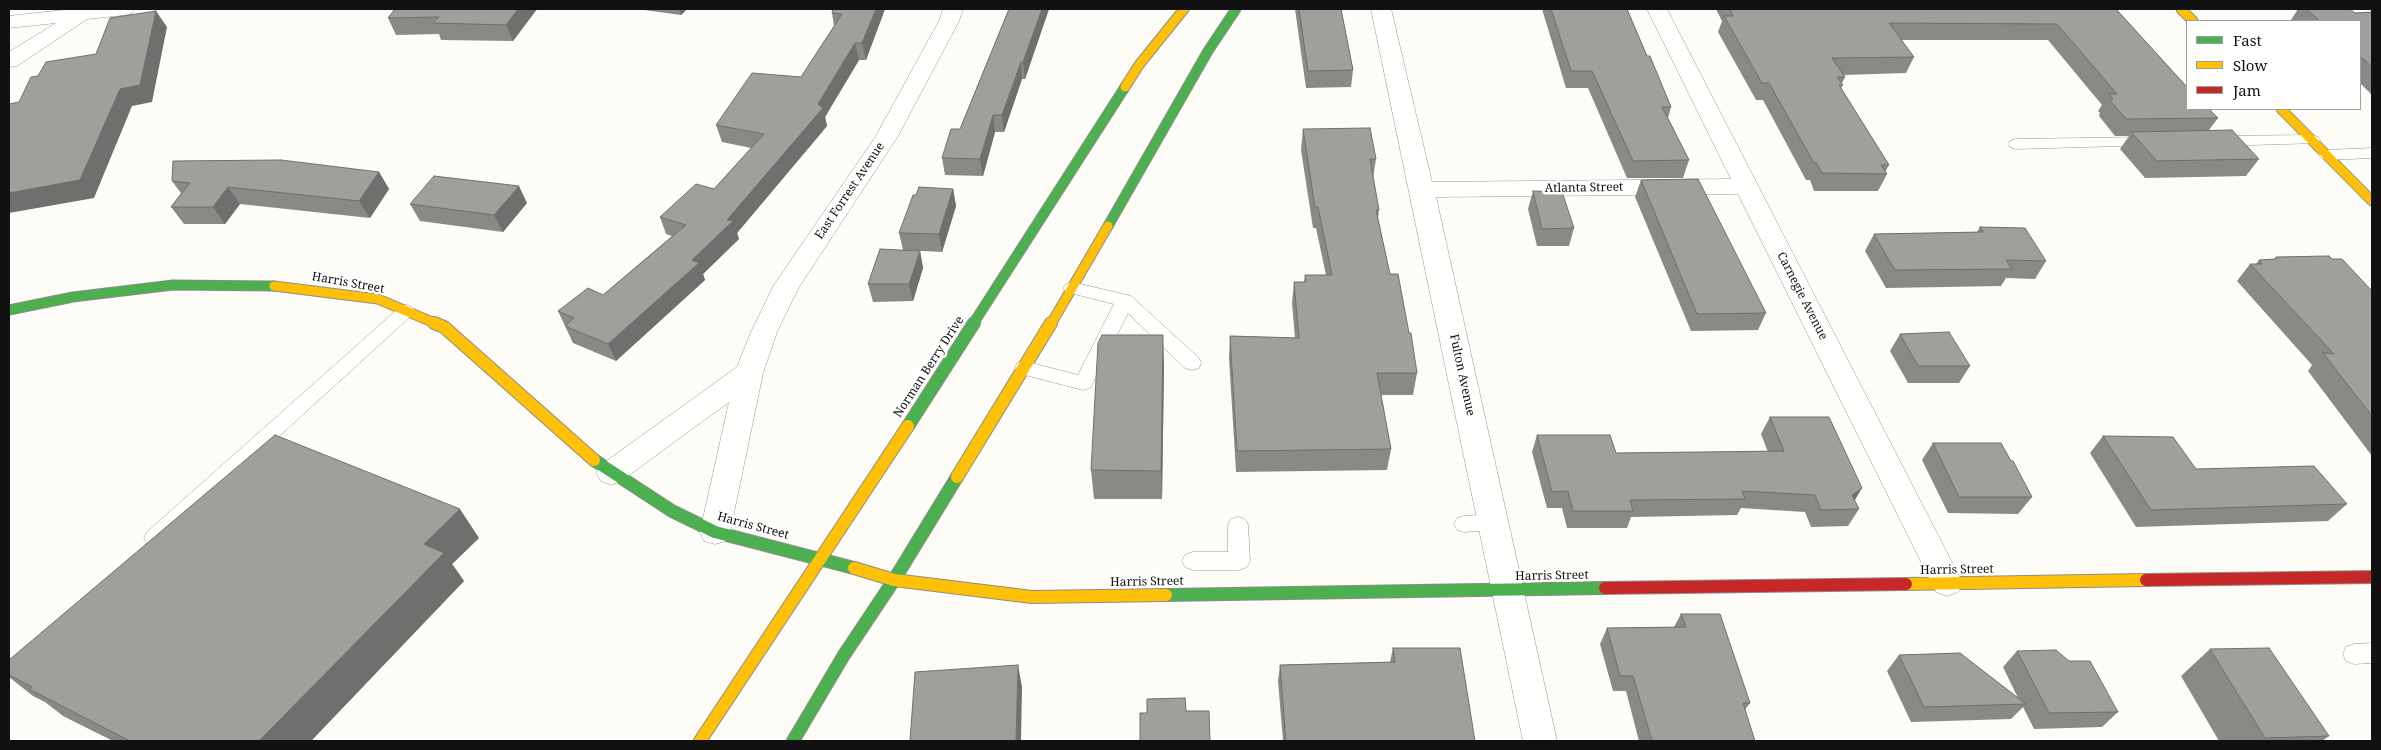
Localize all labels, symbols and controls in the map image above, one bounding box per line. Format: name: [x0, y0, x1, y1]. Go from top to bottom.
legend: [2186, 20, 2361, 110]
text: Fast: [2233, 30, 2262, 50]
text: Slow: [2233, 55, 2267, 75]
text: Jam: [2233, 80, 2261, 100]
street label: East Forrest Avenue: [812, 140, 888, 242]
street label: Atlanta Street: [1545, 180, 1623, 196]
street label: Carnegie Avenue: [1774, 250, 1830, 342]
street label: Harris Street: [311, 270, 385, 296]
street label: Norman Berry Drive: [891, 314, 967, 420]
street label: Fulton Avenue: [1446, 333, 1478, 417]
street label: Harris Street: [716, 510, 790, 542]
street label: Harris Street: [1920, 562, 1994, 578]
street label: Harris Street: [1515, 568, 1589, 584]
street label: Harris Street: [1110, 574, 1184, 590]

